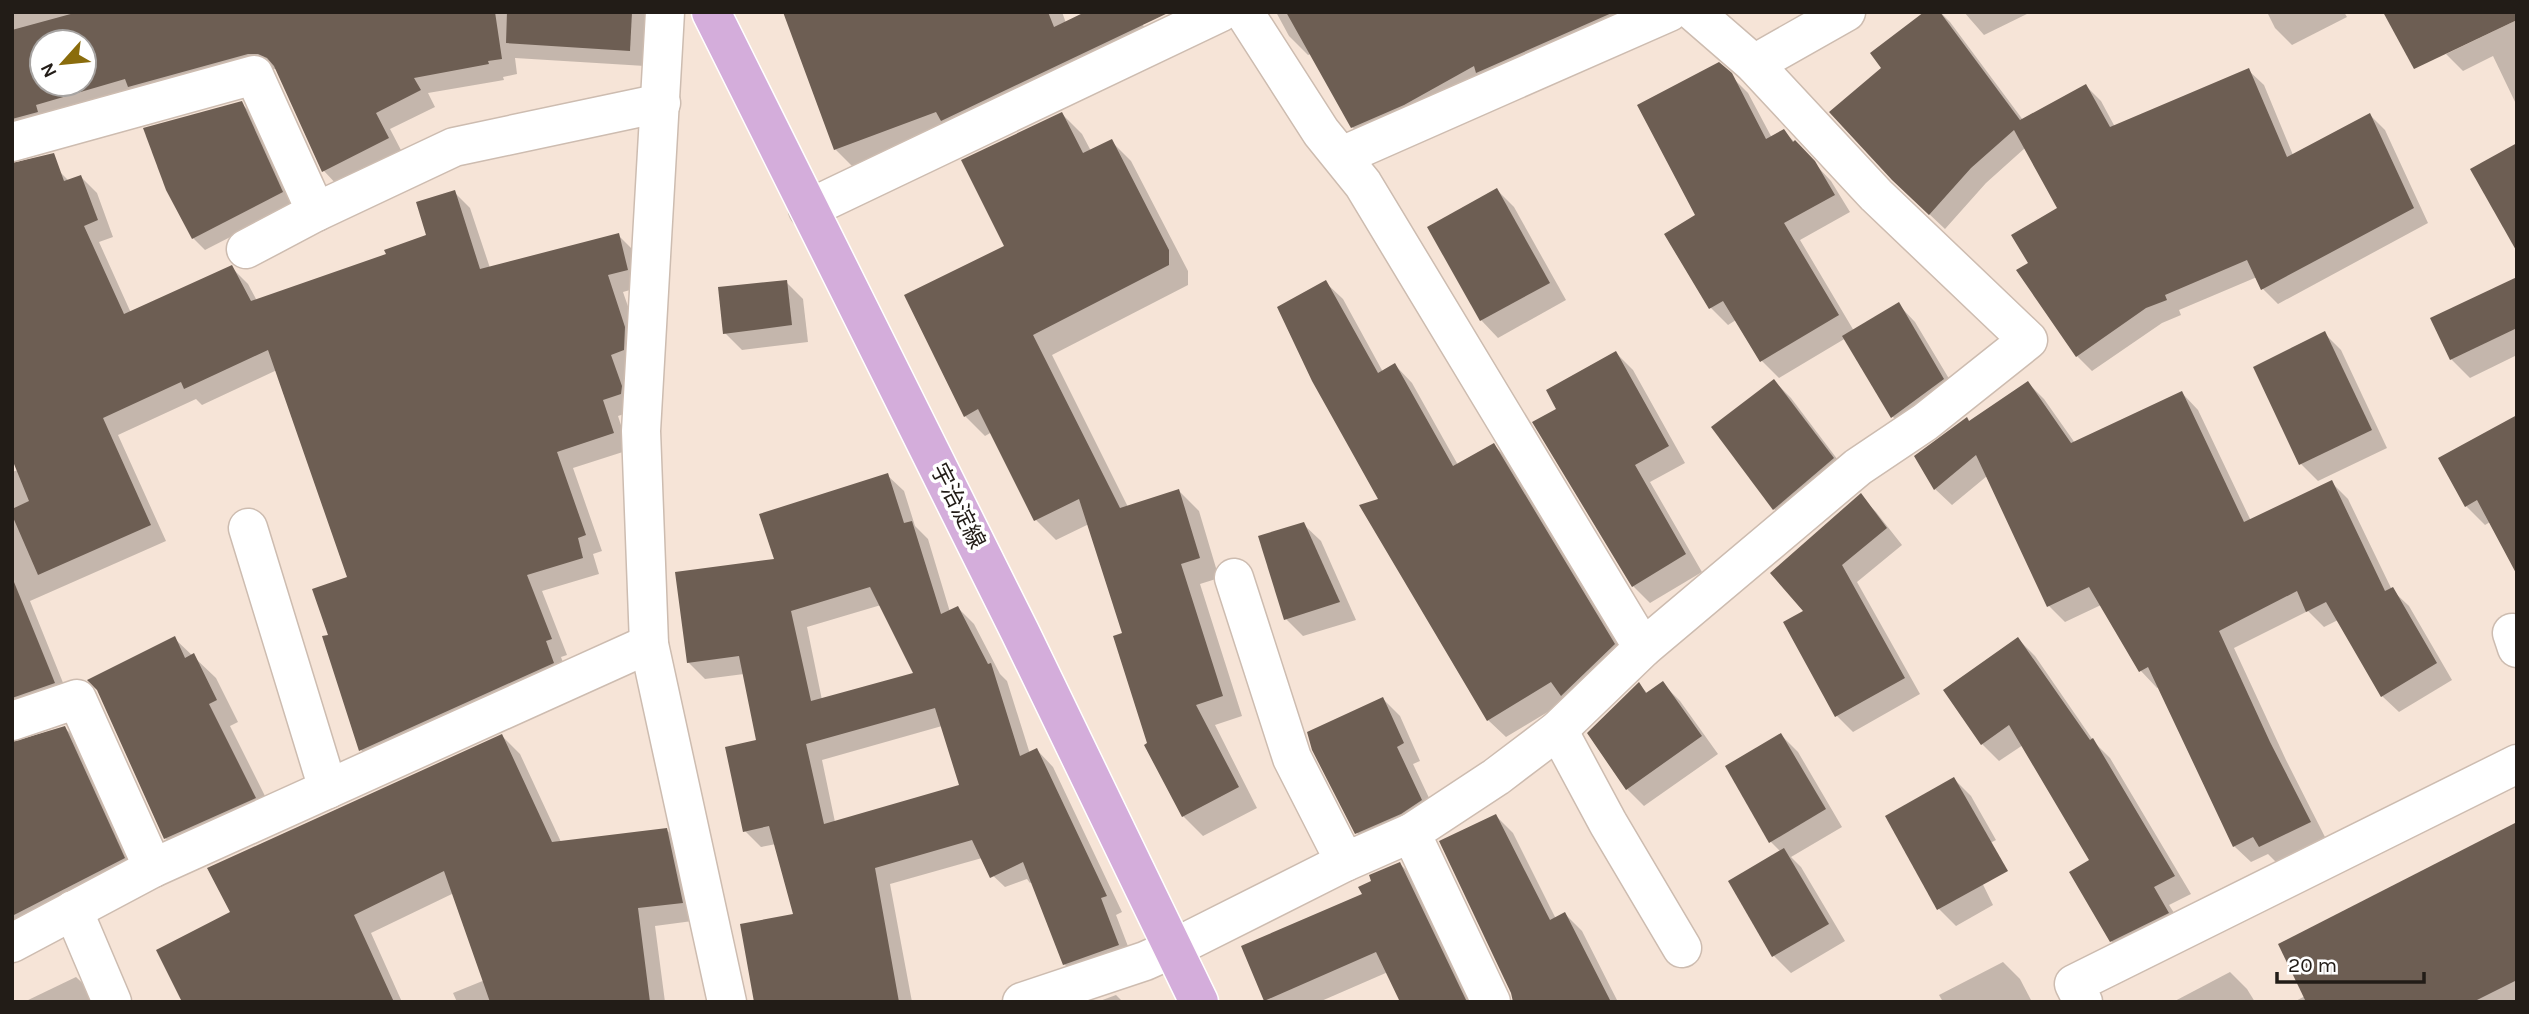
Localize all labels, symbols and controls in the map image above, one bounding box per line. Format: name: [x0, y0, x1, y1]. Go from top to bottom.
north arrow: [28, 28, 98, 98]
text: N: [36, 59, 62, 81]
street label: 宇治淀線: [925, 459, 991, 553]
scale bar: [2277, 940, 2424, 984]
text: 20 m: [2288, 953, 2337, 977]

